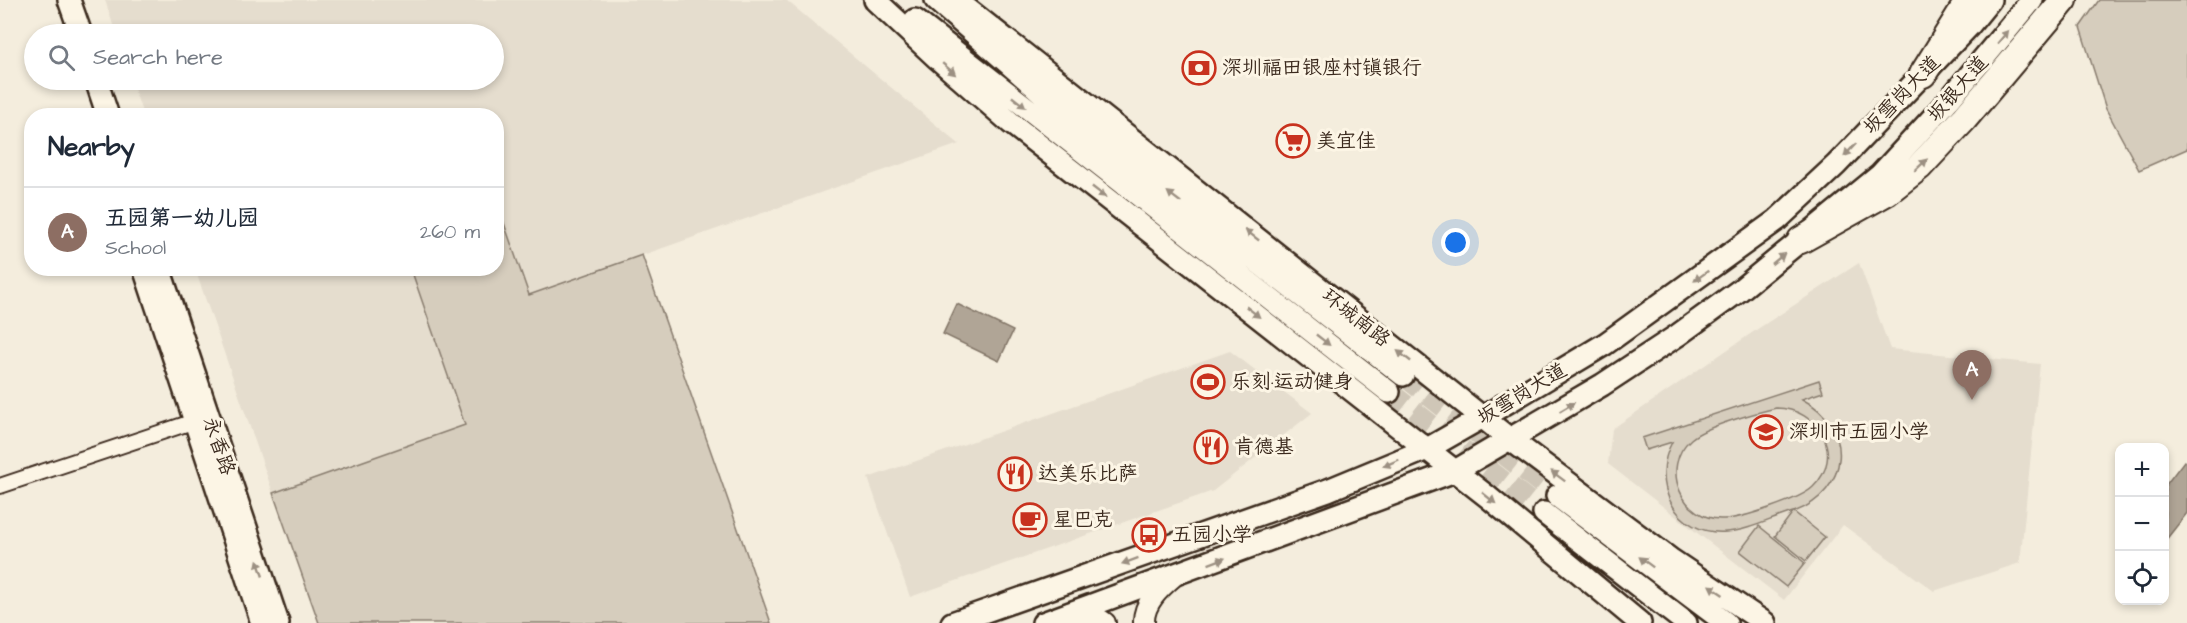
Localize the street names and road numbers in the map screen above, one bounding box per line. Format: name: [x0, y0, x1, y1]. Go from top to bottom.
street label: 坂雪岗大道: [1857, 49, 1947, 141]
street label: 坂银大道: [1921, 50, 1995, 128]
street label: 环城南路: [1316, 282, 1397, 354]
street label: 坂雪岗大道: [1472, 356, 1572, 432]
street label: 永香路: [196, 413, 242, 480]

